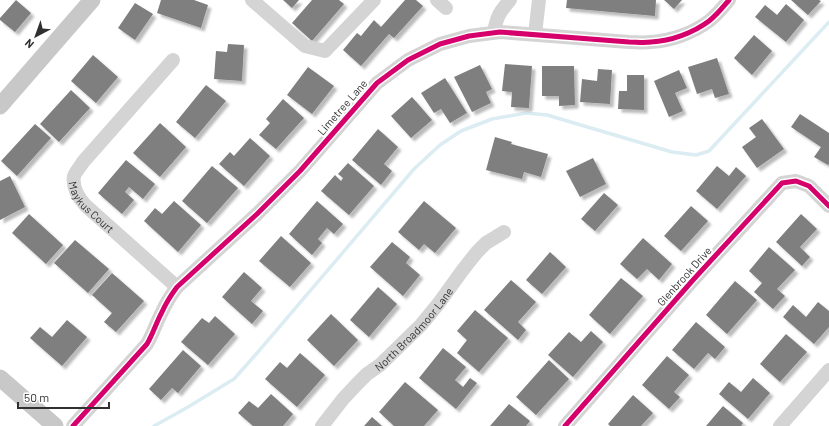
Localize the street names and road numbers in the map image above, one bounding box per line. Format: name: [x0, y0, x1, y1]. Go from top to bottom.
street label: Limetree Lane: [314, 76, 370, 137]
street label: Maykus Court: [67, 180, 117, 235]
street label: Glenbrook Drive: [654, 244, 714, 308]
street label: North Broadmoor Lane: [372, 284, 455, 373]

